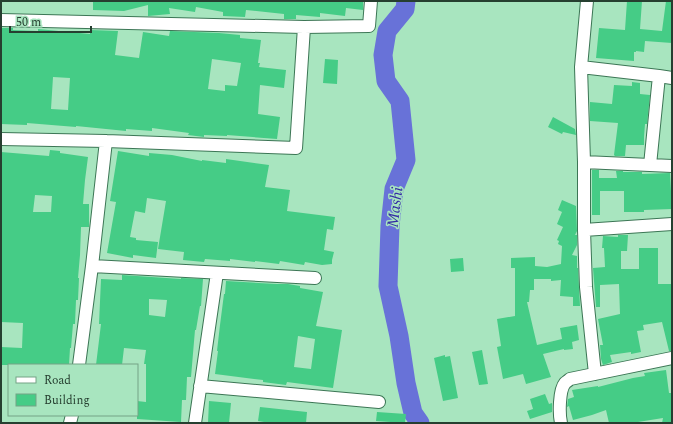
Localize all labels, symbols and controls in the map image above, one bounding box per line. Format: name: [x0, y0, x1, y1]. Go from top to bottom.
scale bar: [10, 8, 91, 34]
text: 50 m: [16, 13, 41, 32]
water label: Mashi: [381, 185, 409, 229]
legend: [8, 364, 138, 416]
text: Road: [44, 371, 71, 390]
text: Building: [44, 391, 90, 410]

